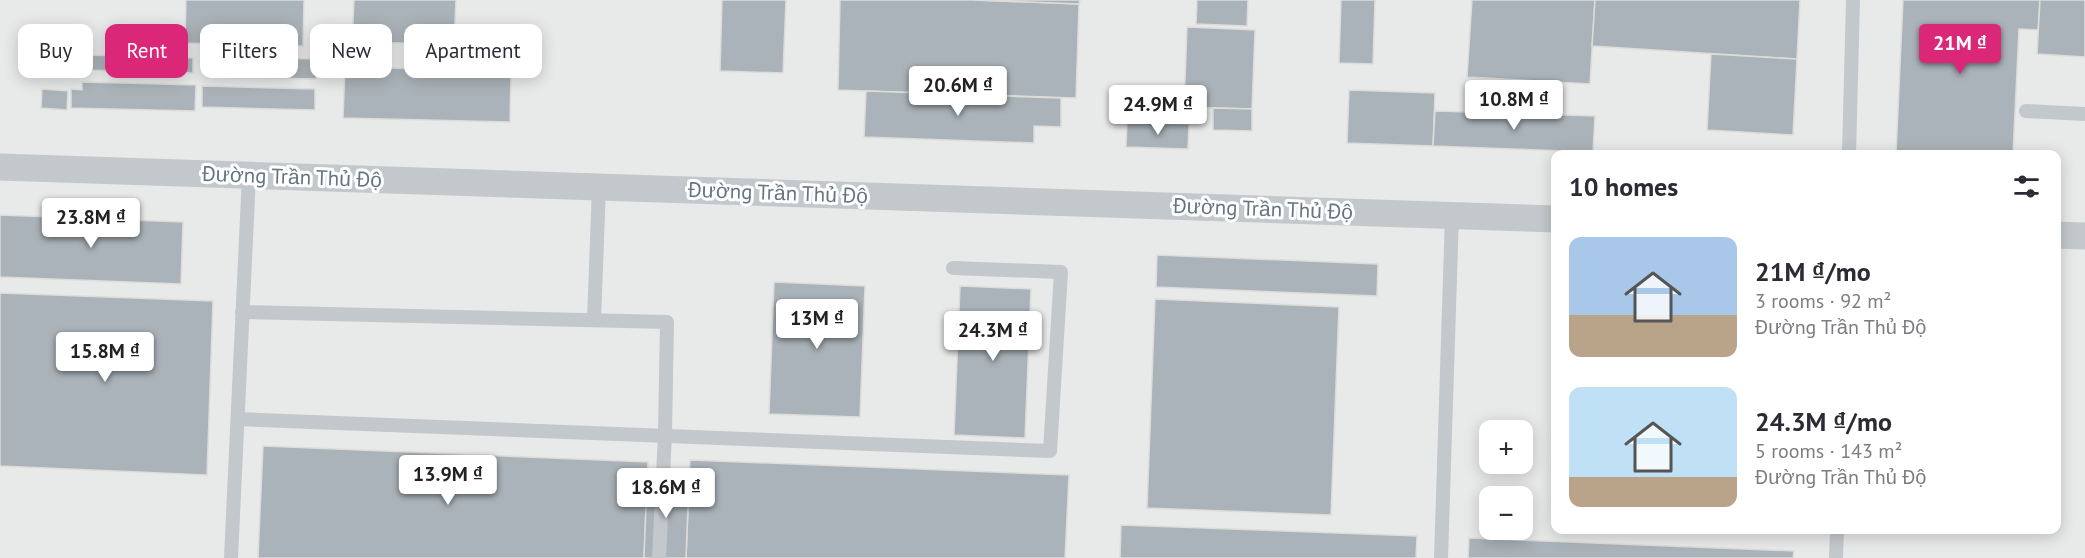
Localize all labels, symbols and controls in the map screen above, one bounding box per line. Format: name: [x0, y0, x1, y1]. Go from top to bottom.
chip: Buy: [18, 24, 93, 78]
chip: Rent: [105, 24, 188, 78]
chip: Filters: [200, 24, 298, 78]
chip: New: [310, 24, 392, 78]
chip: Apartment: [404, 24, 542, 78]
pin: 21M ₫: [1918, 24, 2002, 75]
text: 21M ₫: [1933, 30, 1987, 56]
pin: 20.6M ₫: [903, 66, 1013, 117]
text: 20.6M ₫: [923, 72, 993, 98]
pin: 10.8M ₫: [1459, 80, 1569, 131]
pin: 24.9M ₫: [1103, 85, 1213, 136]
text: 10.8M ₫: [1479, 86, 1549, 112]
text: 24.9M ₫: [1123, 91, 1193, 117]
street label: Đường Trần Thủ Độ: [201, 160, 382, 193]
text: 10 homes: [1569, 170, 1678, 203]
icon: filters: [2010, 170, 2043, 203]
street label: Đường Trần Thủ Độ: [687, 176, 868, 209]
street label: Đường Trần Thủ Độ: [1172, 192, 1353, 225]
pin: 23.8M ₫: [36, 198, 146, 249]
text: 23.8M ₫: [56, 204, 126, 230]
text: 21M ₫/mo: [1755, 255, 1871, 288]
icon: home: [1617, 261, 1689, 333]
text: 3 rooms · 92 m²: [1755, 288, 1891, 314]
pin: 13M ₫: [775, 299, 859, 350]
text: 13M ₫: [790, 305, 844, 331]
pin: 24.3M ₫: [938, 311, 1048, 362]
text: Đường Trần Thủ Độ: [1755, 314, 1926, 340]
text: 24.3M ₫: [958, 317, 1028, 343]
pin: 15.8M ₫: [50, 332, 160, 383]
text: 15.8M ₫: [70, 338, 140, 364]
text: 24.3M ₫/mo: [1755, 405, 1892, 438]
icon: home: [1617, 411, 1689, 483]
map controls: [1479, 420, 1533, 540]
button: +: [1479, 420, 1533, 474]
text: 5 rooms · 143 m²: [1755, 438, 1902, 464]
pin: 13.9M ₫: [393, 455, 503, 506]
text: 13.9M ₫: [413, 461, 483, 487]
text: Đường Trần Thủ Độ: [1755, 464, 1926, 490]
pin: 18.6M ₫: [611, 468, 721, 519]
text: 18.6M ₫: [631, 474, 701, 500]
button: −: [1479, 486, 1533, 540]

